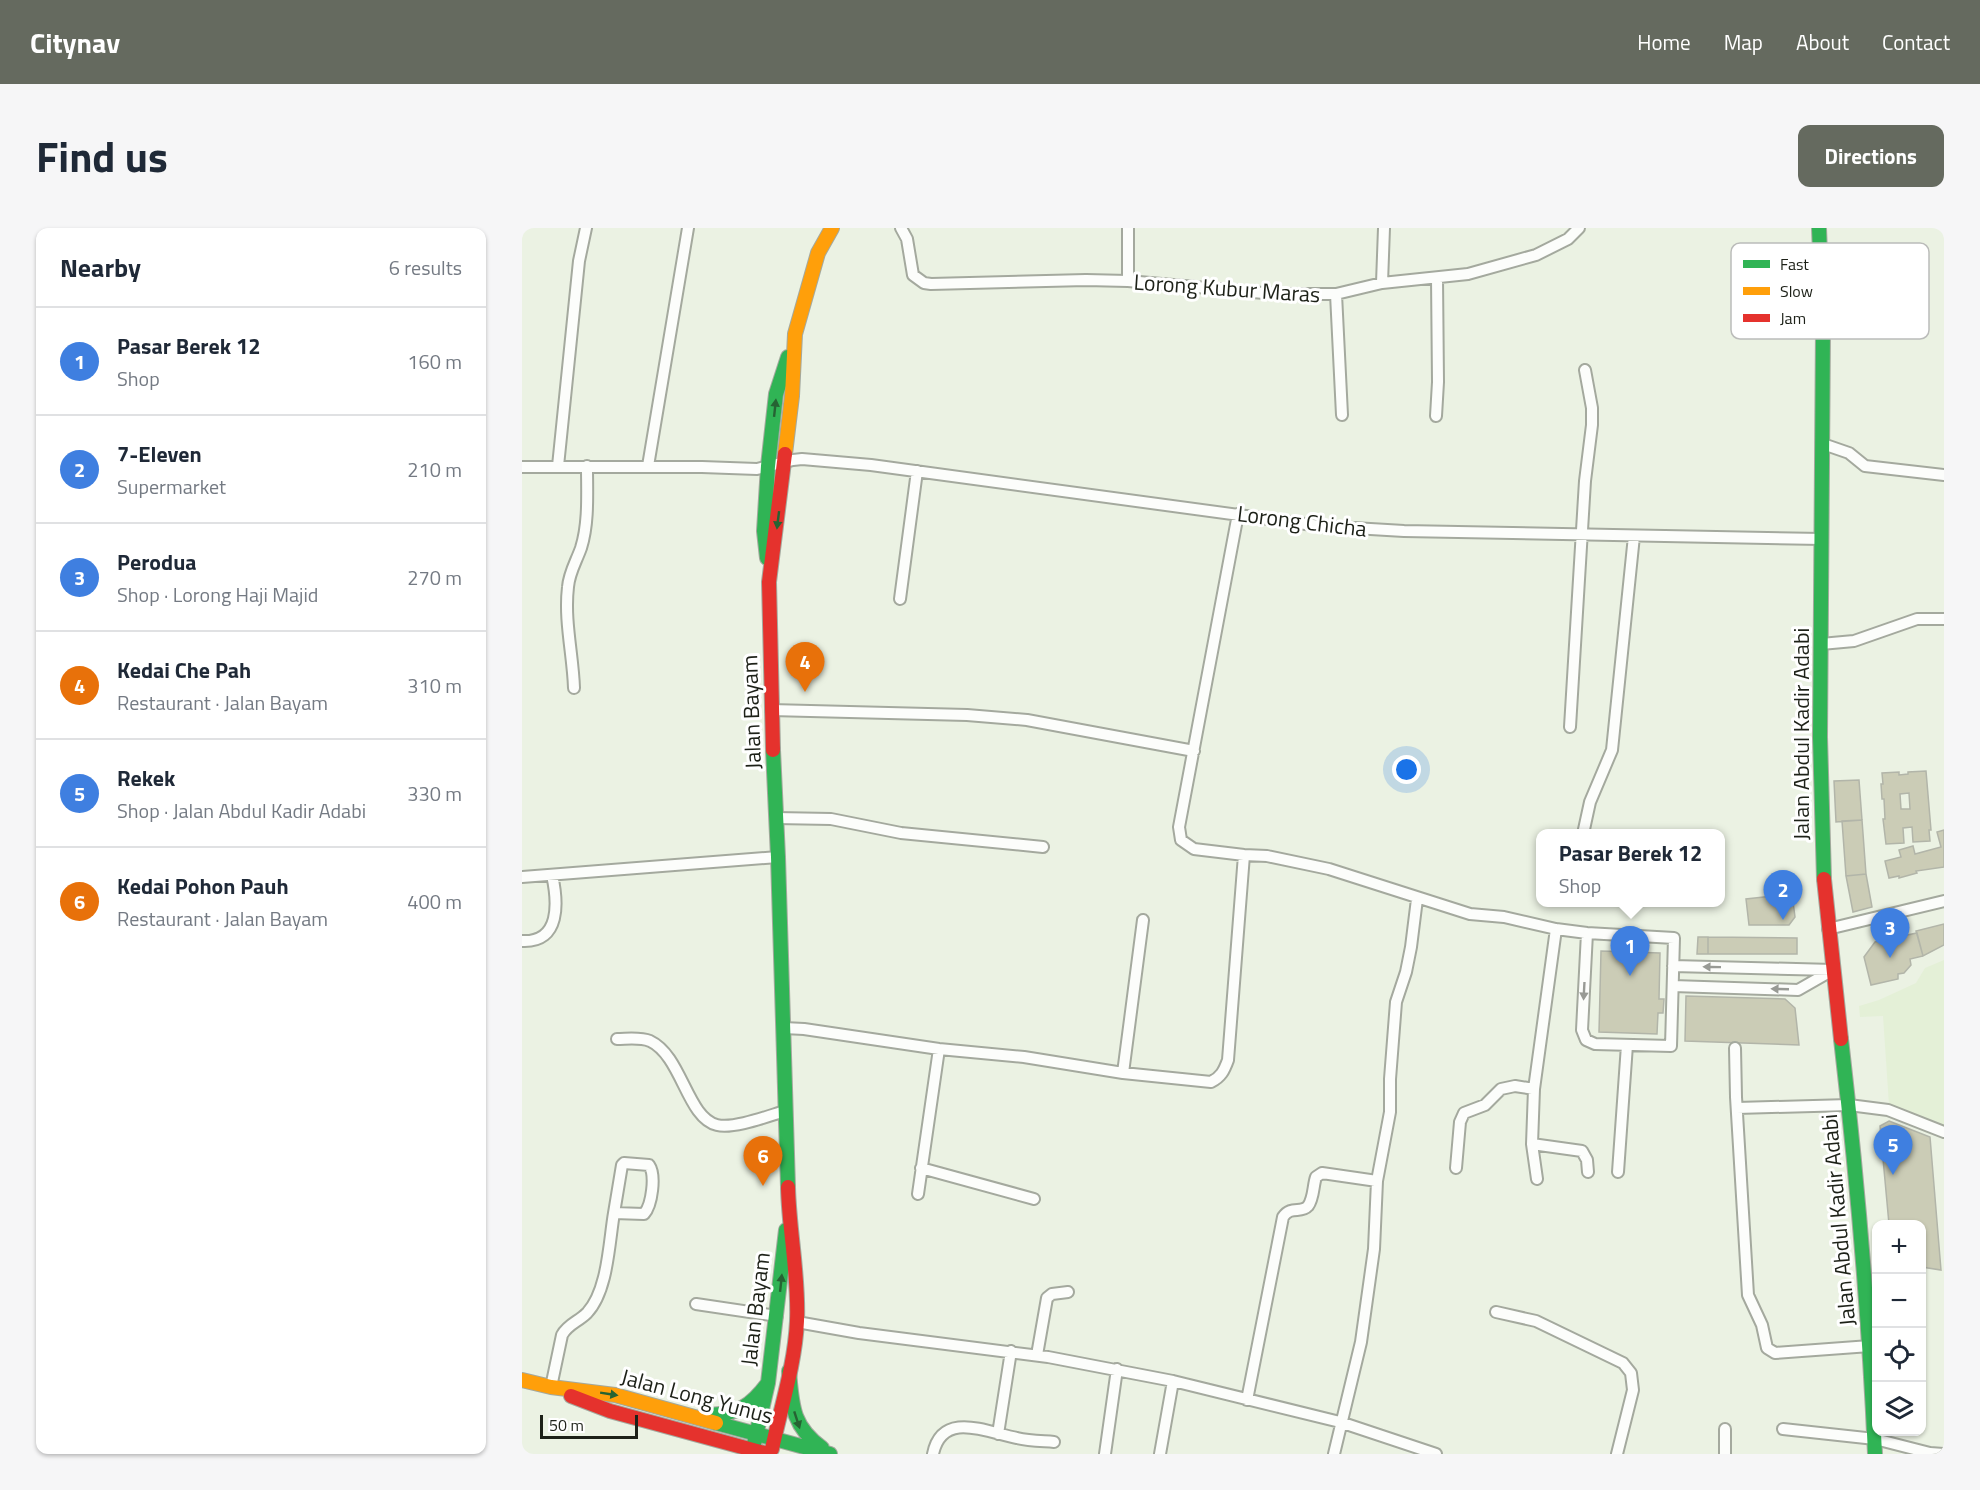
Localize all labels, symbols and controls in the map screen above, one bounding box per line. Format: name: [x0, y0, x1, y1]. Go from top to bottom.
text: Citynav: [30, 21, 120, 64]
text: Home: [1637, 26, 1691, 58]
text: Map: [1724, 26, 1763, 58]
text: About: [1796, 26, 1849, 58]
text: Contact: [1882, 26, 1950, 58]
text: Find us: [36, 124, 168, 188]
button: Directions: [1798, 125, 1944, 187]
legend: [1731, 243, 1929, 339]
text: Nearby: [60, 248, 141, 287]
text: 6 results: [389, 252, 462, 283]
text: Fast: [1780, 252, 1809, 276]
street label: Lorong Kubur Maras: [1133, 265, 1321, 311]
text: Slow: [1780, 279, 1813, 303]
text: Jam: [1780, 306, 1806, 330]
text: Pasar Berek 12: [117, 329, 261, 363]
text: 1: [74, 346, 85, 377]
text: 160 m: [407, 346, 462, 377]
text: Shop: [117, 363, 160, 394]
one-way arrow: [770, 399, 780, 418]
text: 7-Eleven: [117, 437, 202, 471]
text: 2: [74, 454, 85, 485]
text: 210 m: [407, 454, 462, 485]
text: Supermarket: [117, 471, 226, 502]
street label: Lorong Chicha: [1235, 496, 1369, 546]
one-way arrow: [773, 511, 783, 530]
text: Perodua: [117, 545, 197, 579]
text: 3: [74, 562, 85, 593]
text: 270 m: [407, 562, 462, 593]
text: Shop · Lorong Haji Majid: [117, 579, 318, 610]
street label: Jalan Abdul Kadir Adabi: [1784, 628, 1818, 840]
pin: 4: [786, 642, 824, 692]
text: Kedai Che Pah: [117, 653, 251, 687]
street label: Jalan Bayam: [732, 654, 770, 770]
text: 4: [74, 670, 85, 701]
text: 310 m: [407, 670, 462, 701]
text: Restaurant · Jalan Bayam: [117, 687, 328, 718]
your location: [1392, 755, 1421, 784]
text: Rekek: [117, 761, 175, 795]
text: 5: [74, 778, 85, 809]
text: 330 m: [407, 778, 462, 809]
text: Shop · Jalan Abdul Kadir Adabi: [117, 795, 366, 826]
popup: [1536, 829, 1725, 907]
text: Pasar Berek 12: [1559, 836, 1702, 870]
text: Kedai Pohon Pauh: [117, 869, 289, 903]
text: Shop: [1559, 870, 1601, 901]
pin: 2: [1764, 870, 1802, 920]
text: 6: [74, 886, 85, 917]
text: 400 m: [407, 886, 462, 917]
text: Restaurant · Jalan Bayam: [117, 903, 328, 934]
pin: 3: [1870, 908, 1910, 958]
pin: 1: [1610, 926, 1650, 976]
one-way arrow: [1702, 962, 1721, 972]
one-way arrow: [1579, 982, 1588, 1001]
one-way arrow: [1771, 985, 1790, 994]
street label: Jalan Abdul Kadir Adabi: [1812, 1113, 1864, 1327]
pin: 5: [1874, 1126, 1912, 1175]
pin: 6: [744, 1136, 782, 1186]
map controls: [1872, 1220, 1926, 1436]
button: +: [1872, 1220, 1926, 1274]
street label: Jalan Bayam: [731, 1250, 779, 1368]
one-way arrow: [776, 1274, 786, 1293]
button: −: [1872, 1274, 1926, 1328]
button: locate: [1872, 1328, 1926, 1382]
street label: Jalan Long Yunus: [617, 1359, 777, 1433]
button: layers: [1872, 1382, 1926, 1436]
one-way arrow: [600, 1390, 619, 1399]
one-way arrow: [793, 1411, 802, 1429]
scale bar: [540, 1412, 638, 1440]
text: 50 m: [549, 1413, 584, 1437]

